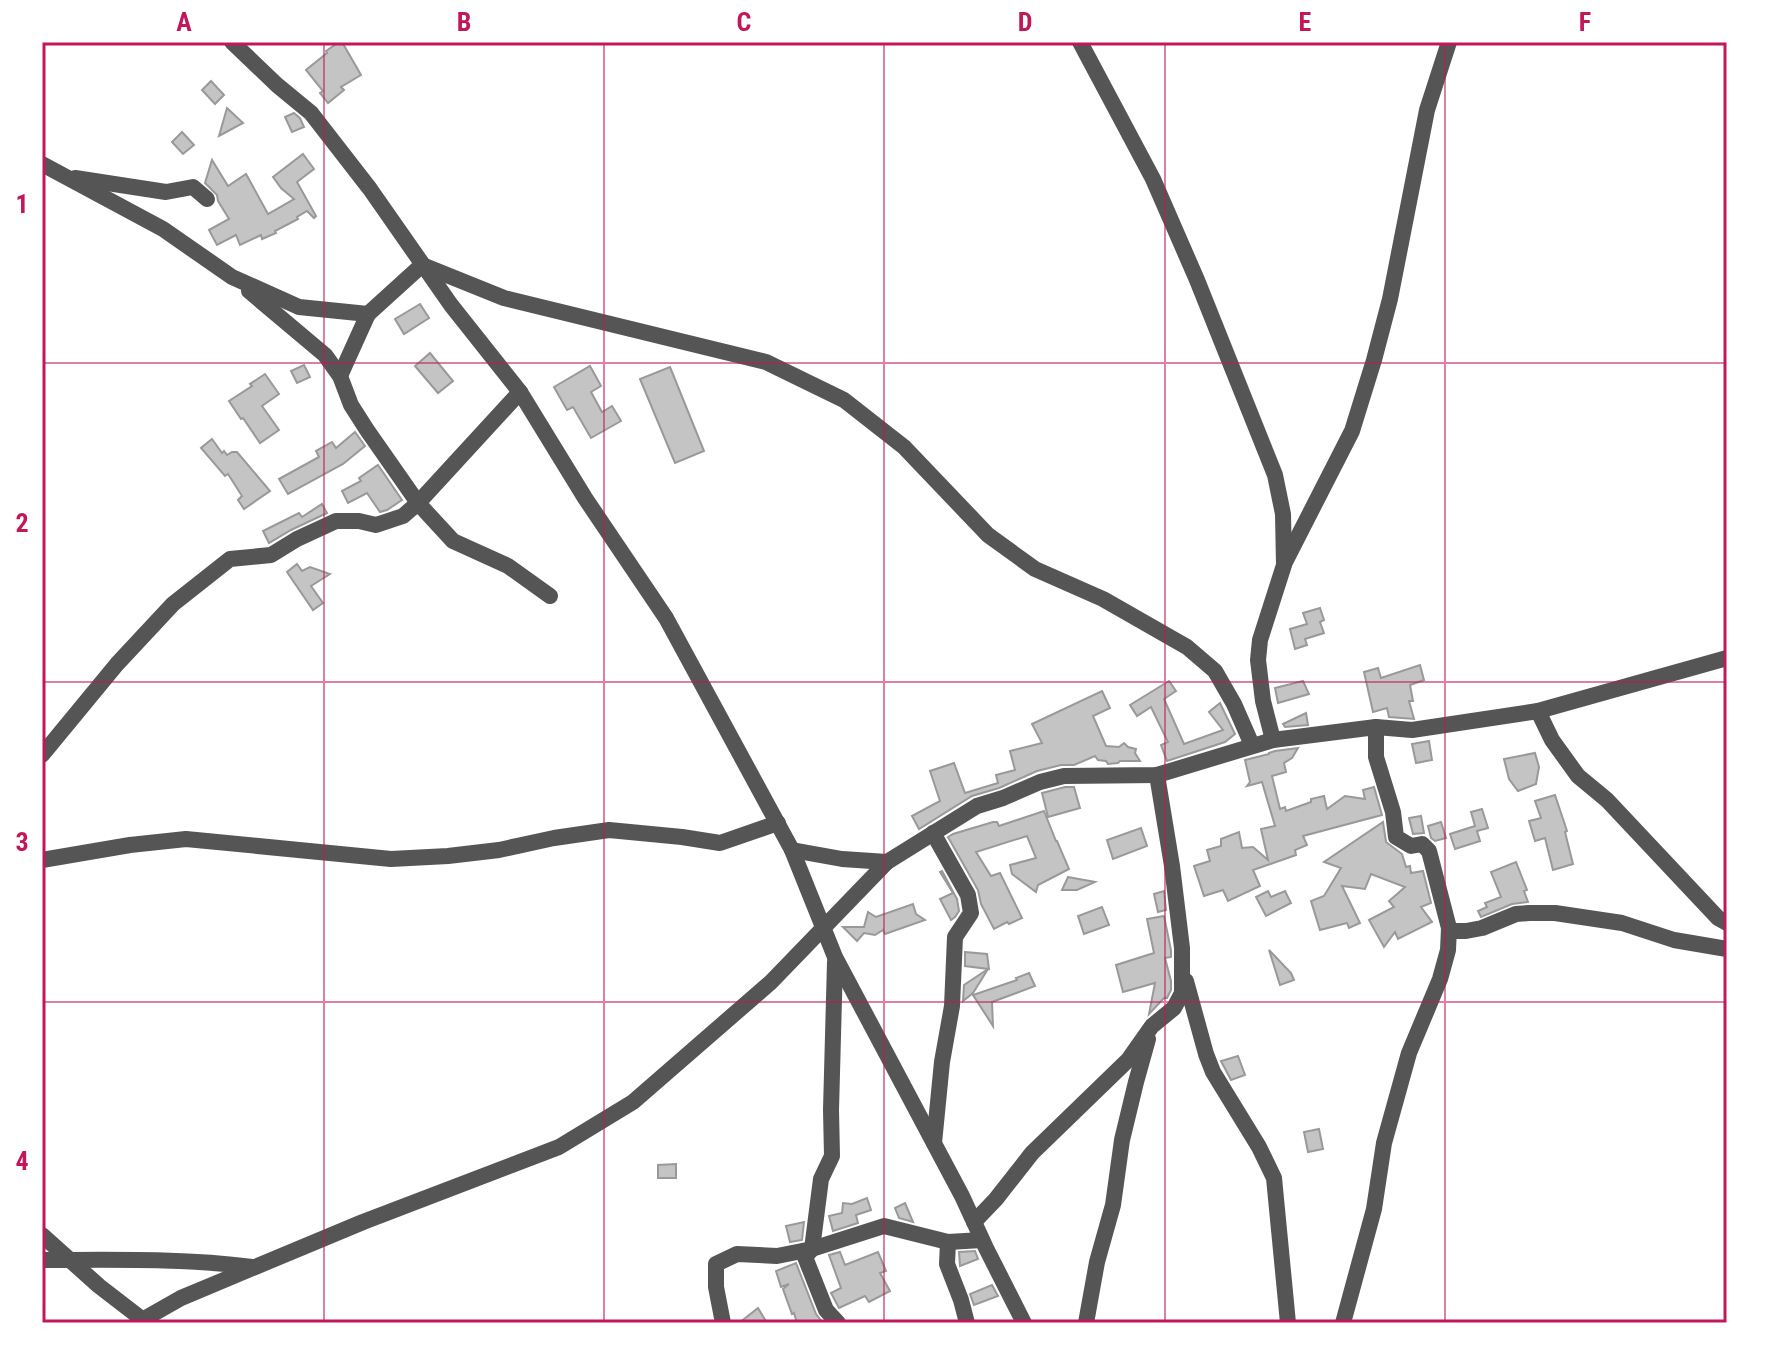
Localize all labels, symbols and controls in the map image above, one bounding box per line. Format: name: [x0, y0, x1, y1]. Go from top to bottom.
text: A: [176, 7, 192, 37]
text: B: [457, 7, 471, 37]
text: C: [737, 7, 752, 37]
text: D: [1018, 7, 1032, 37]
text: E: [1299, 7, 1312, 37]
text: F: [1579, 7, 1591, 37]
text: 1: [15, 189, 29, 219]
text: 2: [15, 508, 29, 538]
text: 3: [15, 827, 29, 857]
text: 4: [15, 1146, 29, 1176]

